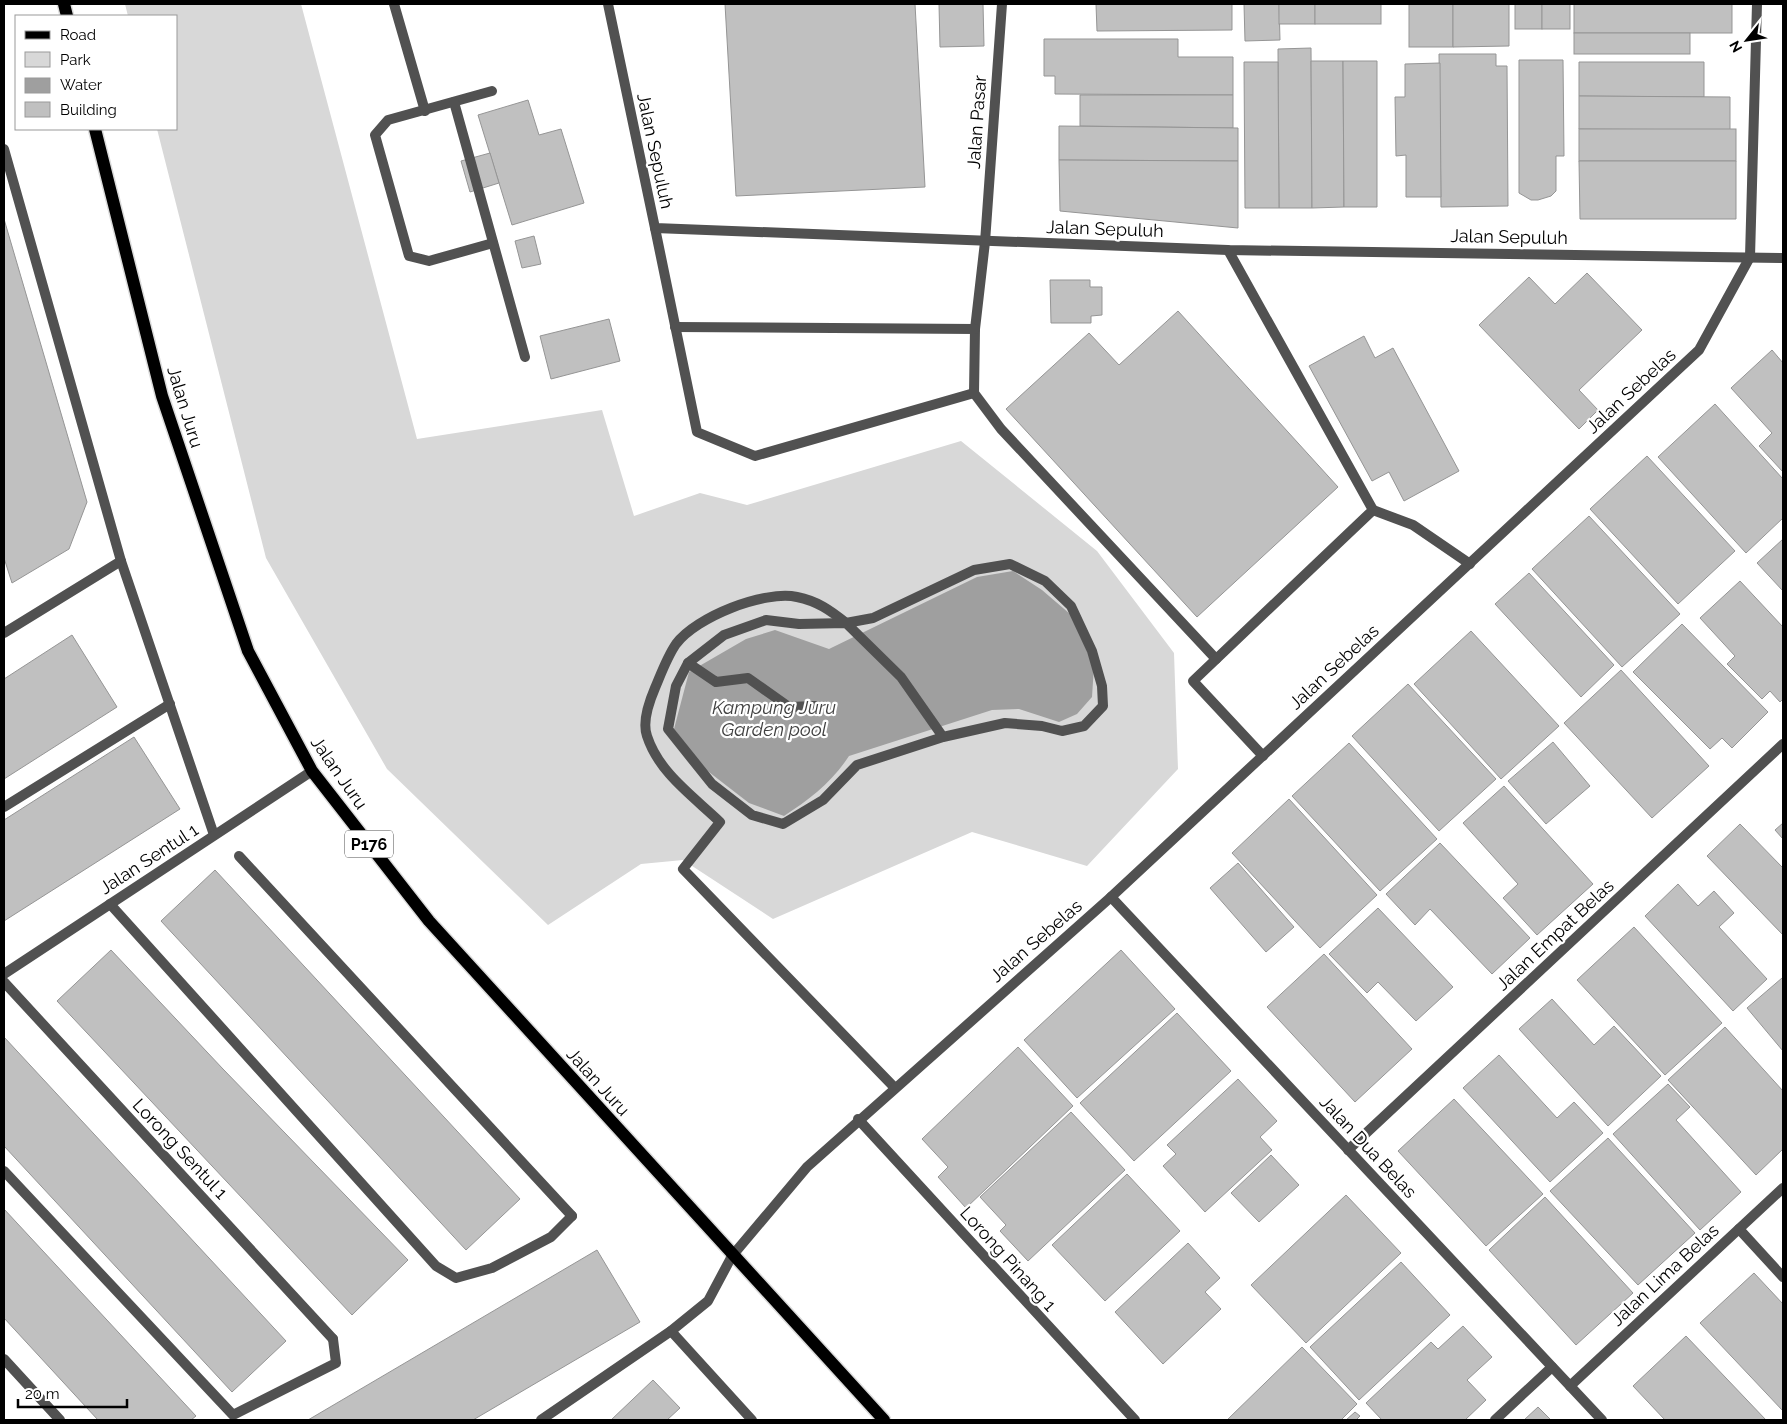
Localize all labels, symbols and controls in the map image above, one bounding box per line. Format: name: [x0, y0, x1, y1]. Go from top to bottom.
legend: [15, 15, 178, 130]
north arrow: [1722, 15, 1772, 65]
text: Road: [60, 26, 96, 44]
text: N: [1726, 38, 1745, 55]
text: Park: [60, 51, 91, 69]
street label: Jalan Pasar: [963, 74, 990, 170]
text: Water: [60, 76, 103, 94]
street label: Jalan Sepuluh: [633, 91, 678, 211]
text: Building: [60, 101, 117, 119]
street label: Jalan Sepuluh: [1046, 216, 1164, 241]
street label: Jalan Sepuluh: [1450, 225, 1568, 248]
street label: Jalan Sebelas: [1582, 344, 1680, 437]
street label: Jalan Juru: [163, 364, 208, 450]
street label: Jalan Sebelas: [1285, 620, 1383, 713]
water label: Kampung Juru Garden pool: [712, 696, 836, 740]
street label: Jalan Juru: [307, 732, 372, 813]
street label: Jalan Sentul 1: [95, 819, 202, 898]
road number: P176: [345, 831, 393, 858]
street label: Jalan Empat Belas: [1492, 875, 1618, 994]
street label: Jalan Sebelas: [986, 895, 1086, 986]
street label: Jalan Juru: [562, 1043, 634, 1120]
street label: Jalan Dua Belas: [1316, 1091, 1421, 1202]
street label: Lorong Sentul 1: [129, 1094, 232, 1203]
street label: Lorong Pinang 1: [956, 1202, 1061, 1315]
street label: Jalan Lima Belas: [1607, 1219, 1723, 1330]
scale bar: [18, 1376, 126, 1408]
text: 20 m: [25, 1385, 60, 1403]

